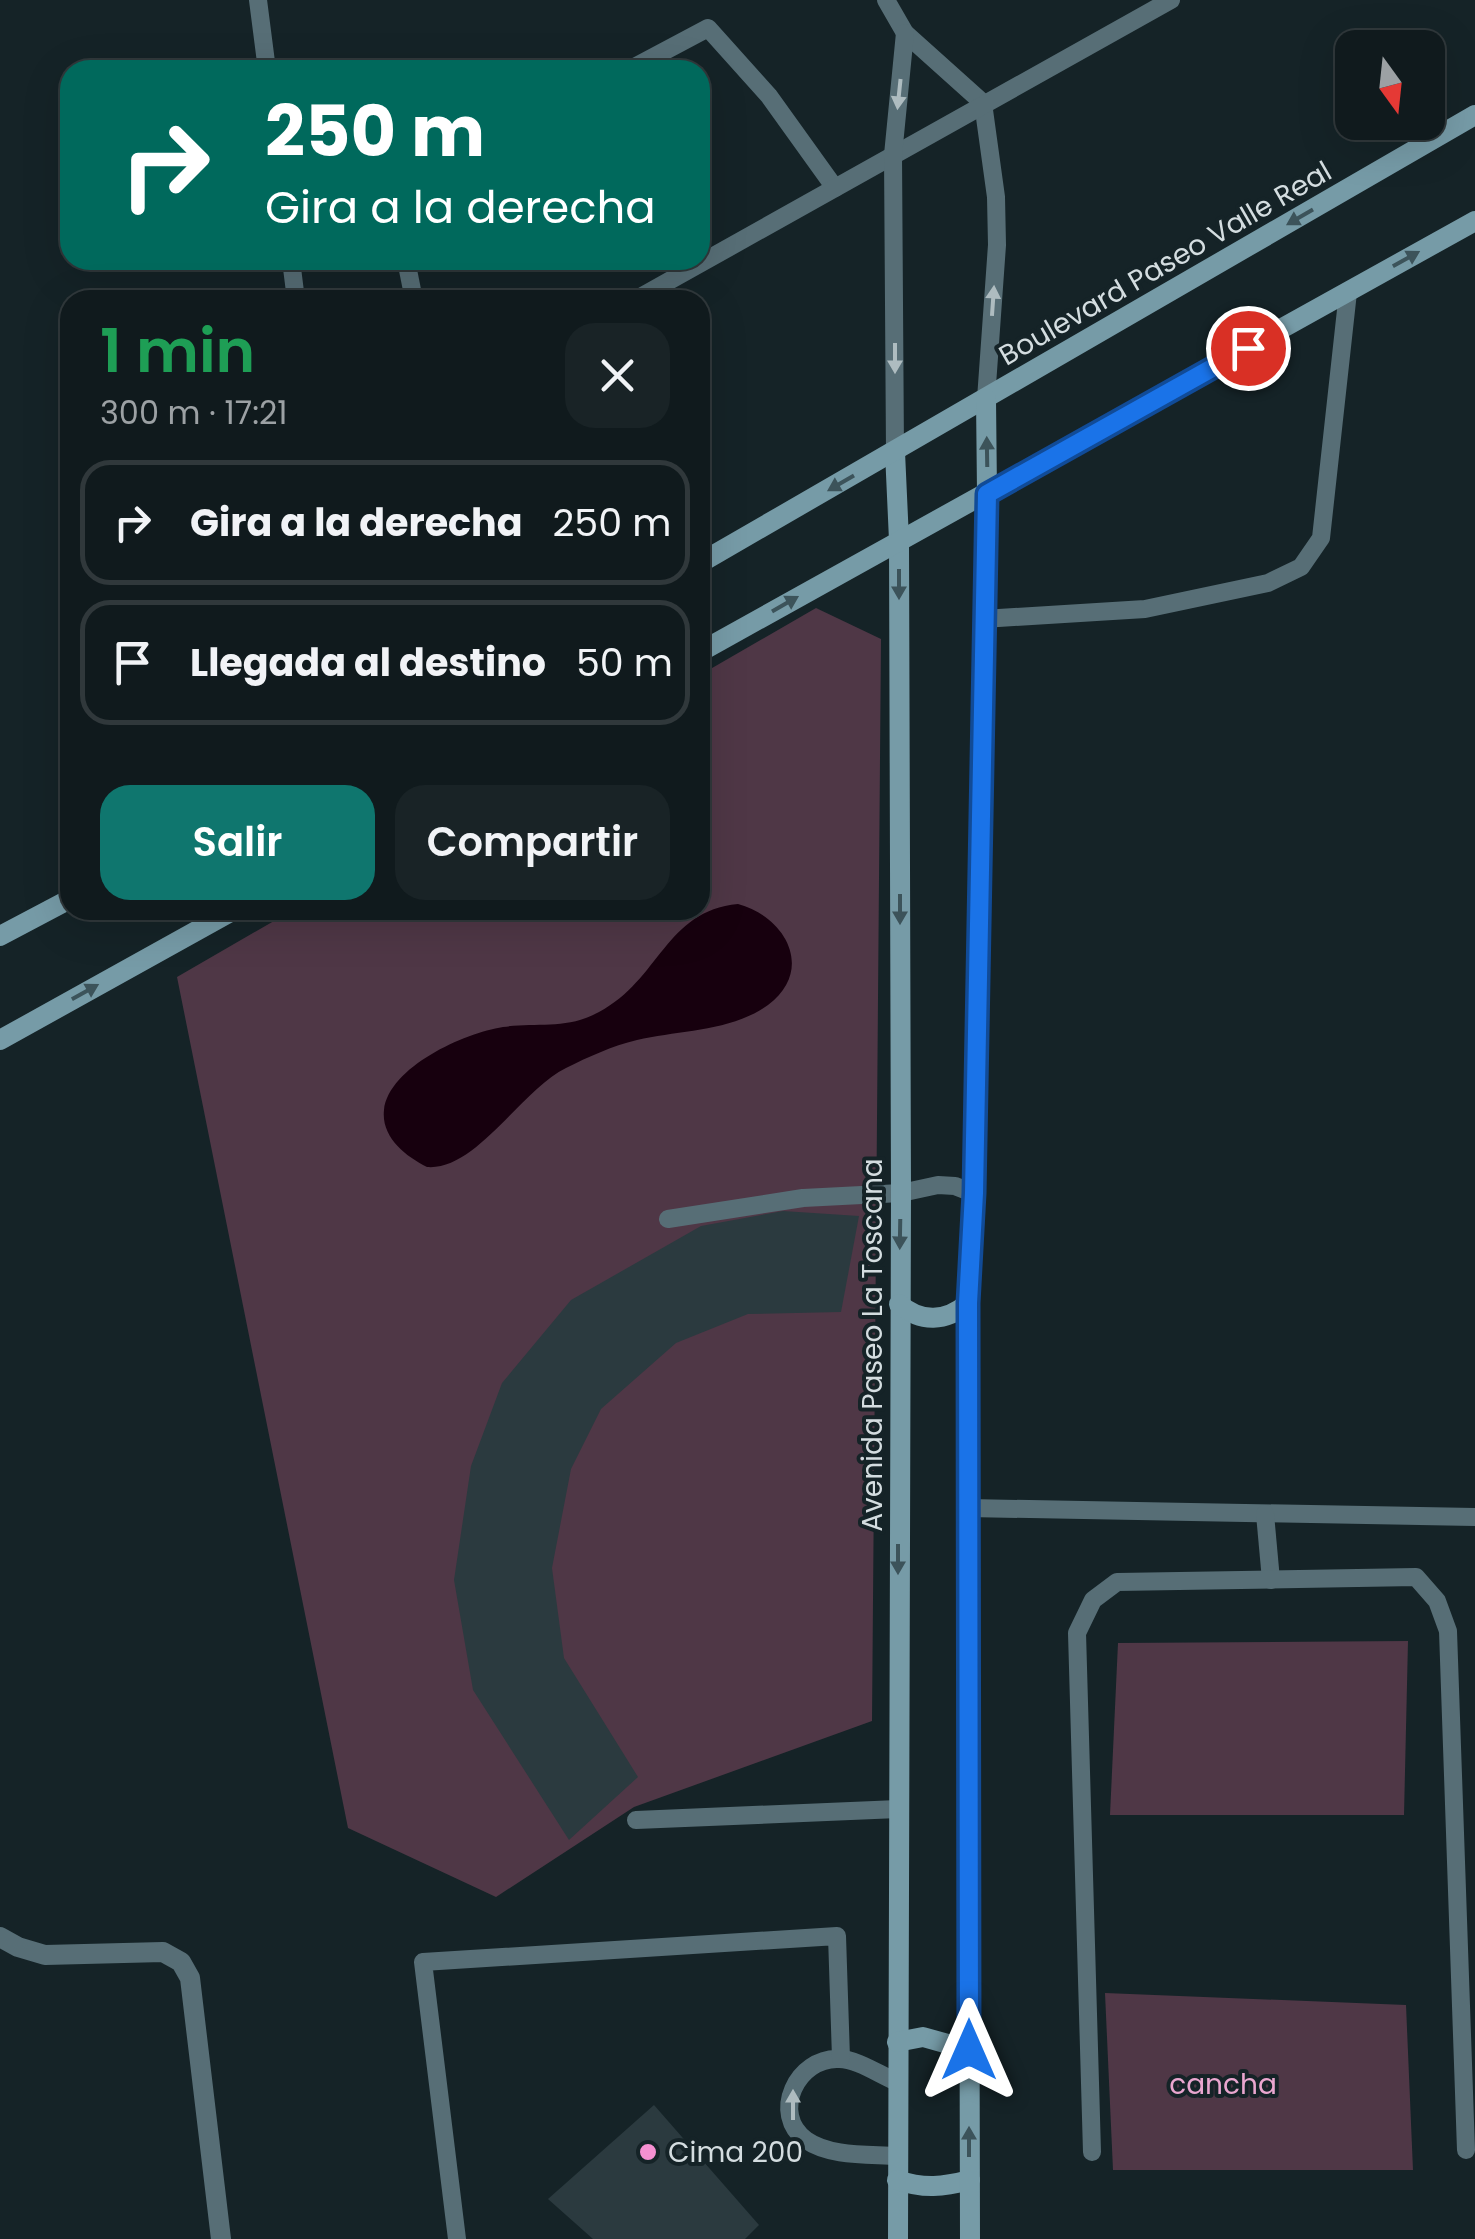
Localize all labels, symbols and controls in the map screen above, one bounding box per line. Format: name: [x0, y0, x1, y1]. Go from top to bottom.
north arrow: [1335, 30, 1445, 140]
map controls: [1335, 30, 1445, 140]
one-way arrow: [891, 78, 907, 110]
text: 250 m: [265, 82, 485, 181]
icon: right: [100, 100, 230, 230]
street label: Boulevard Paseo Valle Real: [992, 152, 1339, 375]
text: Gira a la derecha: [265, 176, 656, 239]
one-way arrow: [1286, 207, 1314, 225]
one-way arrow: [1392, 251, 1420, 269]
one-way arrow: [985, 285, 1001, 317]
pin: [1206, 306, 1291, 391]
text: 1 min: [100, 309, 255, 393]
icon: arrive: [1221, 321, 1276, 376]
button: close: [565, 323, 670, 428]
one-way arrow: [887, 342, 903, 374]
text: 300 m · 17:21: [100, 390, 288, 435]
one-way arrow: [978, 435, 994, 467]
one-way arrow: [827, 474, 856, 491]
icon: right: [105, 495, 160, 550]
text: Gira a la derecha: [190, 496, 523, 549]
text: 250 m: [553, 496, 671, 549]
one-way arrow: [891, 569, 907, 601]
one-way arrow: [771, 596, 799, 613]
icon: arrive: [105, 635, 160, 690]
text: Llegada al destino: [190, 636, 546, 689]
text: 50 m: [576, 636, 673, 689]
button: Salir: [100, 785, 375, 900]
button: Compartir: [395, 785, 670, 900]
one-way arrow: [892, 894, 908, 926]
one-way arrow: [71, 984, 100, 1001]
street label: Avenida Paseo La Toscana: [853, 1158, 892, 1532]
one-way arrow: [892, 1219, 908, 1251]
one-way arrow: [890, 1544, 906, 1576]
position arrow: [917, 1998, 1021, 2102]
park label: cancha: [1169, 2065, 1277, 2104]
one-way arrow: [785, 2089, 801, 2120]
one-way arrow: [961, 2125, 977, 2157]
place label: Cima 200: [668, 2133, 803, 2172]
marker: Cima 200: [637, 2141, 659, 2163]

